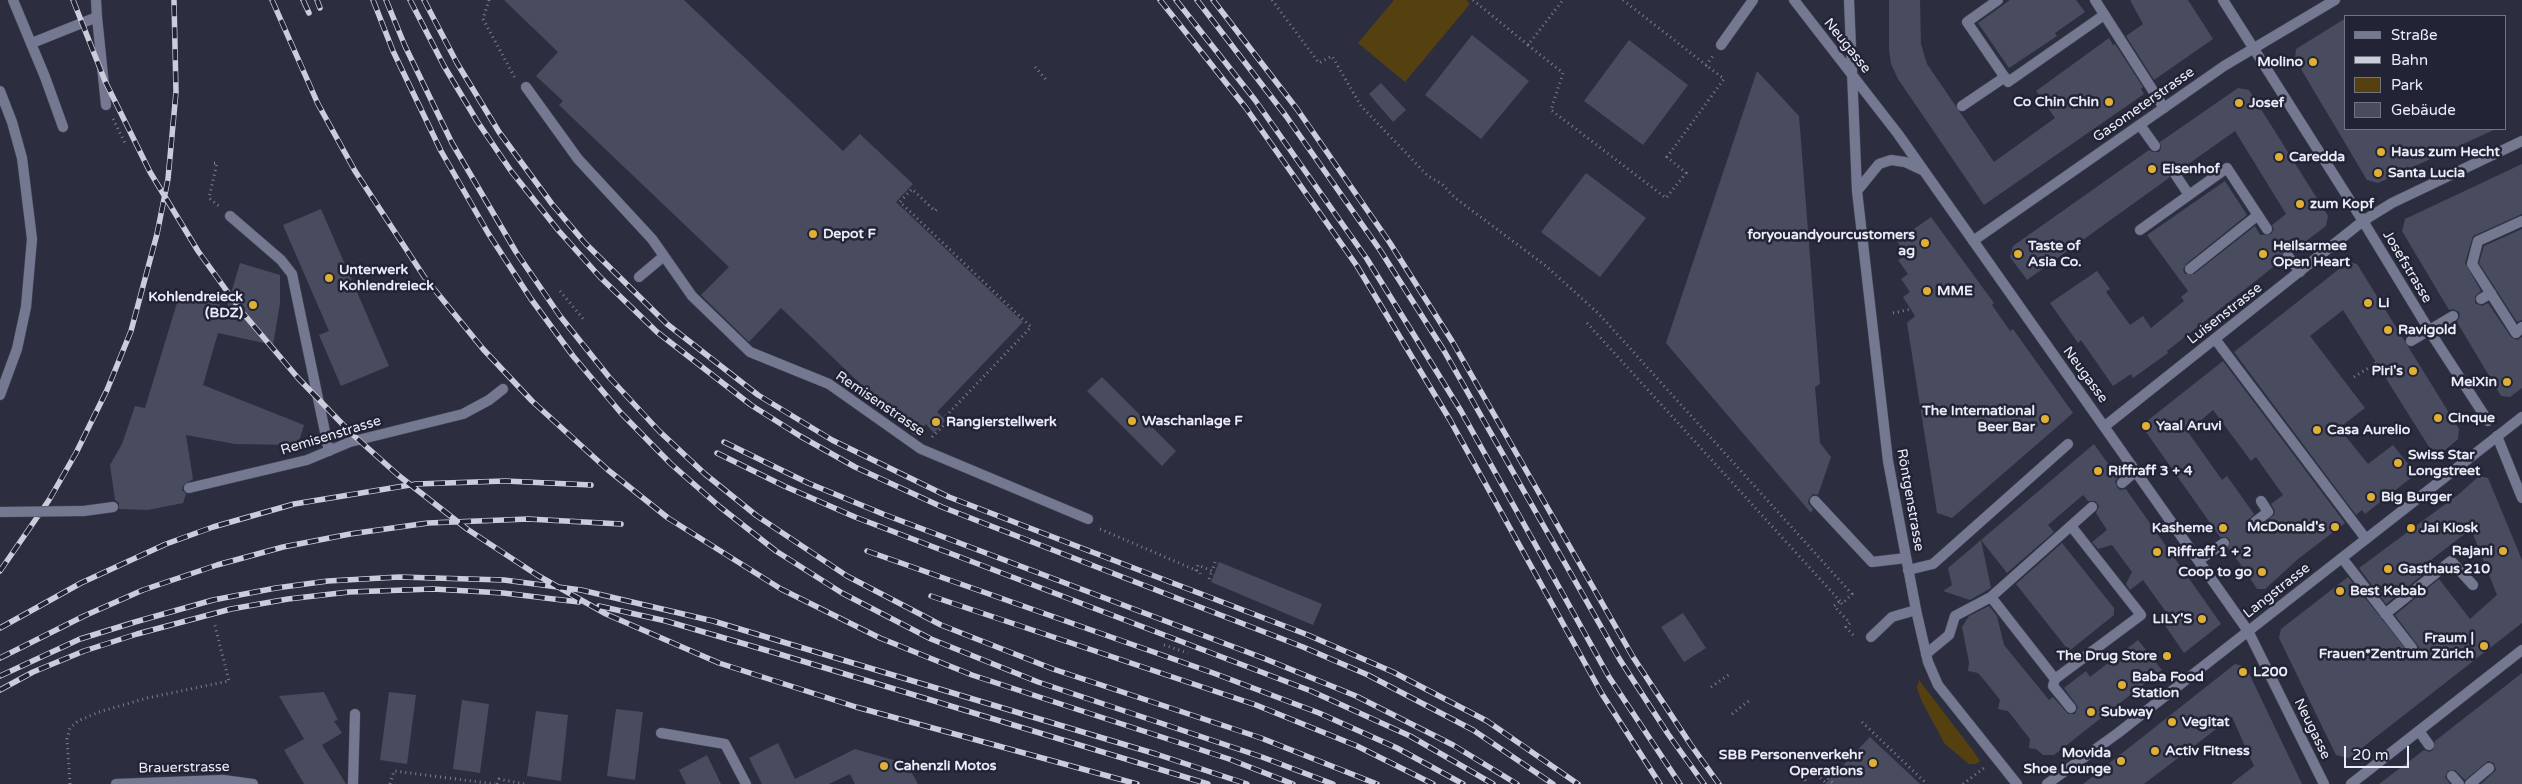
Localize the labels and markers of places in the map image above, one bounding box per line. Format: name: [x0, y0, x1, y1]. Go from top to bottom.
place label: Molino: [2257, 54, 2303, 70]
marker: Molino: [2307, 56, 2319, 68]
place label: Co Chin Chin: [2013, 94, 2099, 110]
place label: Josef: [2249, 95, 2284, 111]
marker: Co Chin Chin: [2103, 96, 2115, 108]
marker: Josef: [2233, 97, 2245, 109]
place label: Haus zum Hecht: [2391, 144, 2500, 160]
marker: Haus zum Hecht: [2375, 146, 2387, 158]
place label: Caredda: [2289, 149, 2345, 165]
marker: Caredda: [2273, 151, 2285, 163]
place label: Eisenhof: [2162, 161, 2220, 177]
marker: Eisenhof: [2146, 163, 2158, 175]
place label: Santa Lucia: [2388, 165, 2465, 181]
marker: Santa Lucia: [2372, 167, 2384, 179]
place label: zum Kopf: [2310, 196, 2374, 212]
marker: zum Kopf: [2294, 198, 2306, 210]
place label: Depot F: [823, 226, 876, 242]
place label: foryouandyourcustomers ag: [1748, 227, 1915, 260]
marker: Depot F: [807, 228, 819, 240]
marker: foryouandyourcustomers ag: [1919, 237, 1931, 249]
place label: Taste of Asia Co.: [2028, 238, 2082, 270]
place label: Heilsarmee Open Heart: [2273, 238, 2350, 270]
marker: Taste of Asia Co.: [2012, 248, 2024, 260]
marker: Heilsarmee Open Heart: [2257, 248, 2269, 260]
place label: Unterwerk Kohlendreieck: [339, 262, 434, 294]
marker: Unterwerk Kohlendreieck: [323, 272, 335, 284]
place label: MME: [1937, 283, 1973, 299]
marker: MME: [1921, 285, 1933, 297]
place label: Kohlendreieck (BDZ): [148, 289, 243, 322]
place label: Li: [2378, 295, 2390, 311]
marker: Li: [2362, 297, 2374, 309]
marker: Kohlendreieck (BDZ): [247, 299, 259, 311]
place label: Ravigold: [2398, 322, 2456, 338]
marker: Ravigold: [2382, 324, 2394, 336]
place label: Piri's: [2372, 363, 2403, 379]
marker: Piri's: [2407, 365, 2419, 377]
place label: MeiXin: [2451, 374, 2497, 390]
marker: MeiXin: [2501, 376, 2513, 388]
place label: The International Beer Bar: [1922, 403, 2035, 436]
place label: Cinque: [2448, 410, 2495, 426]
marker: Cinque: [2432, 412, 2444, 424]
place label: Waschanlage F: [1142, 413, 1243, 429]
marker: The International Beer Bar: [2039, 413, 2051, 425]
place label: Rangierstellwerk: [946, 414, 1057, 430]
marker: Waschanlage F: [1126, 415, 1138, 427]
marker: Rangierstellwerk: [930, 416, 942, 428]
place label: Yaal Aruvi: [2156, 418, 2222, 434]
marker: Yaal Aruvi: [2140, 420, 2152, 432]
place label: Casa Aurelio: [2327, 422, 2410, 438]
marker: Casa Aurelio: [2311, 424, 2323, 436]
place label: Swiss Star Longstreet: [2408, 447, 2480, 480]
marker: Swiss Star Longstreet: [2392, 457, 2404, 469]
place label: Riffraff 3 + 4: [2108, 463, 2193, 479]
marker: Riffraff 3 + 4: [2092, 465, 2104, 477]
place label: Big Burger: [2381, 489, 2452, 505]
marker: Big Burger: [2365, 491, 2377, 503]
place label: McDonald's: [2247, 519, 2325, 535]
place label: Kasheme: [2152, 520, 2213, 536]
place label: Jai Kiosk: [2421, 520, 2478, 536]
marker: McDonald's: [2329, 521, 2341, 533]
marker: Kasheme: [2217, 522, 2229, 534]
marker: Jai Kiosk: [2405, 522, 2417, 534]
place label: Rajani: [2452, 543, 2493, 559]
place label: Riffraff 1 + 2: [2167, 544, 2252, 560]
marker: Rajani: [2497, 545, 2509, 557]
marker: Riffraff 1 + 2: [2151, 546, 2163, 558]
place label: Gasthaus 210: [2398, 561, 2490, 577]
marker: Gasthaus 210: [2382, 563, 2394, 575]
place label: Coop to go: [2178, 564, 2252, 580]
marker: Coop to go: [2256, 566, 2268, 578]
place label: Best Kebab: [2350, 583, 2426, 599]
marker: Best Kebab: [2334, 585, 2346, 597]
place label: LILY'S: [2152, 611, 2192, 627]
marker: LILY'S: [2196, 613, 2208, 625]
place label: Fraum | Frauen*Zentrum Zürich: [2319, 630, 2474, 662]
marker: Fraum | Frauen*Zentrum Zürich: [2478, 640, 2490, 652]
place label: The Drug Store: [2057, 648, 2157, 664]
marker: The Drug Store: [2161, 650, 2173, 662]
place label: L200: [2253, 664, 2287, 680]
marker: L200: [2237, 666, 2249, 678]
place label: Baba Food Station: [2132, 669, 2204, 702]
marker: Baba Food Station: [2116, 679, 2128, 691]
place label: Subway: [2101, 704, 2153, 720]
marker: Subway: [2085, 706, 2097, 718]
place label: Vegitat: [2182, 714, 2230, 730]
marker: Vegitat: [2166, 716, 2178, 728]
place label: Activ Fitness: [2165, 743, 2250, 759]
place label: Movida Shoe Lounge: [2024, 745, 2111, 778]
marker: Activ Fitness: [2149, 745, 2161, 757]
place label: SBB Personenverkehr Operations: [1719, 747, 1863, 780]
marker: Movida Shoe Lounge: [2115, 755, 2127, 767]
marker: SBB Personenverkehr Operations: [1867, 757, 1879, 769]
place label: Cahenzli Motos: [894, 758, 996, 774]
marker: Cahenzli Motos: [878, 760, 890, 772]

